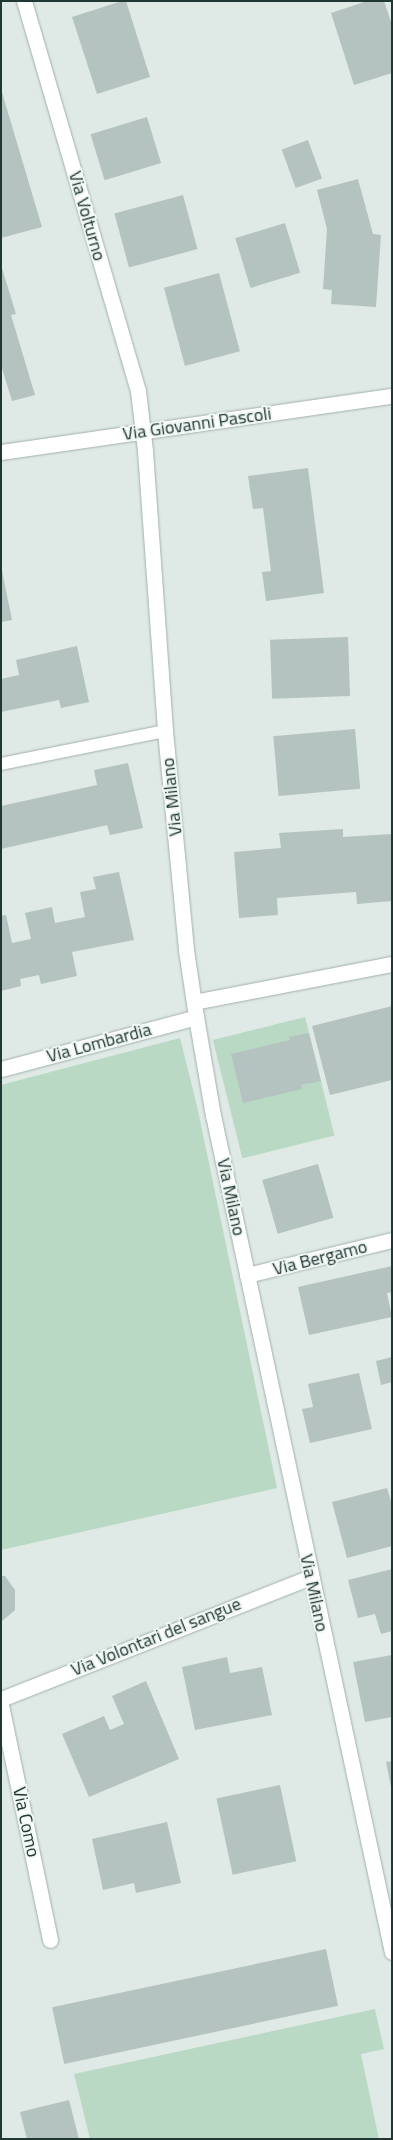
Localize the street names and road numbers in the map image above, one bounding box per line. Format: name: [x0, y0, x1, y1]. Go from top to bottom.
street label: Via Volturno: [64, 169, 110, 263]
street label: Via Giovanni Pascoli: [121, 403, 273, 445]
street label: Via Milano: [157, 757, 187, 837]
street label: Via Lombardia: [44, 1019, 154, 1067]
street label: Via Milano: [212, 1156, 250, 1238]
street label: Via Bergamo: [271, 1236, 369, 1280]
street label: Via Milano: [295, 1552, 333, 1634]
street label: Via Volontari del sangue: [68, 1593, 244, 1681]
street label: Via Como: [8, 1785, 44, 1859]

